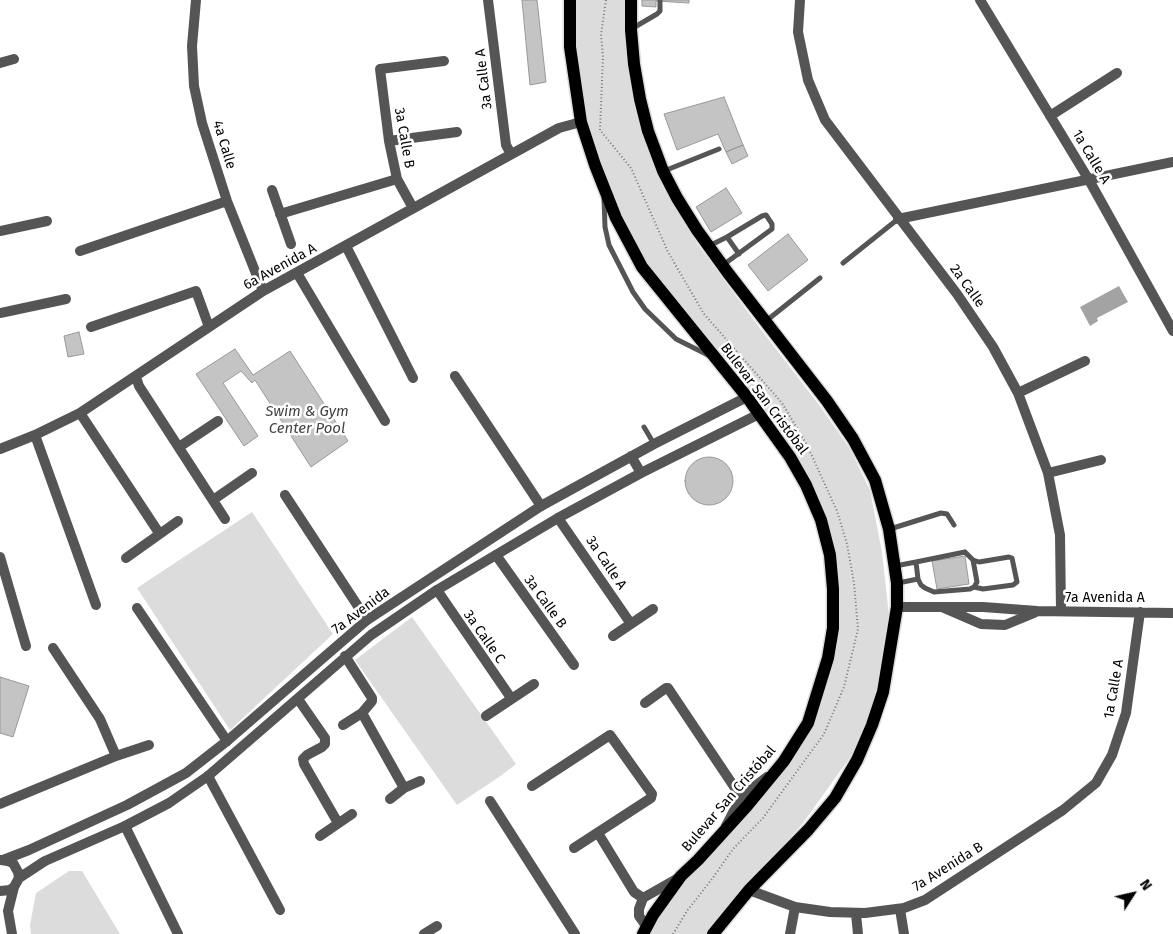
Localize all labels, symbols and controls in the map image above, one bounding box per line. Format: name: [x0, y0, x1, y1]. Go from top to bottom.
street label: 3a Calle A: [472, 48, 496, 110]
street label: 3a Calle B: [390, 106, 418, 170]
street label: 4a Calle: [209, 119, 239, 171]
street label: 1a Calle A: [1068, 127, 1114, 187]
street label: 6a Avenida A: [240, 240, 320, 294]
street label: 2a Calle: [946, 261, 988, 311]
street label: Bulevar San Cristóbal: [717, 340, 811, 458]
water label: Swim & Gym Center Pool: [265, 403, 349, 438]
street label: 3a Calle A: [582, 533, 630, 593]
street label: 3a Calle B: [520, 572, 570, 632]
street label: 7a Avenida: [329, 584, 393, 638]
street label: 7a Avenida A: [1065, 590, 1145, 606]
street label: 3a Calle C: [460, 607, 508, 667]
street label: 1a Calle A: [1101, 658, 1127, 720]
street label: Bulevar San Cristóbal: [678, 743, 780, 855]
street label: 7a Avenida B: [910, 839, 986, 895]
north arrow: [1108, 869, 1158, 919]
text: N: [1136, 876, 1155, 894]

